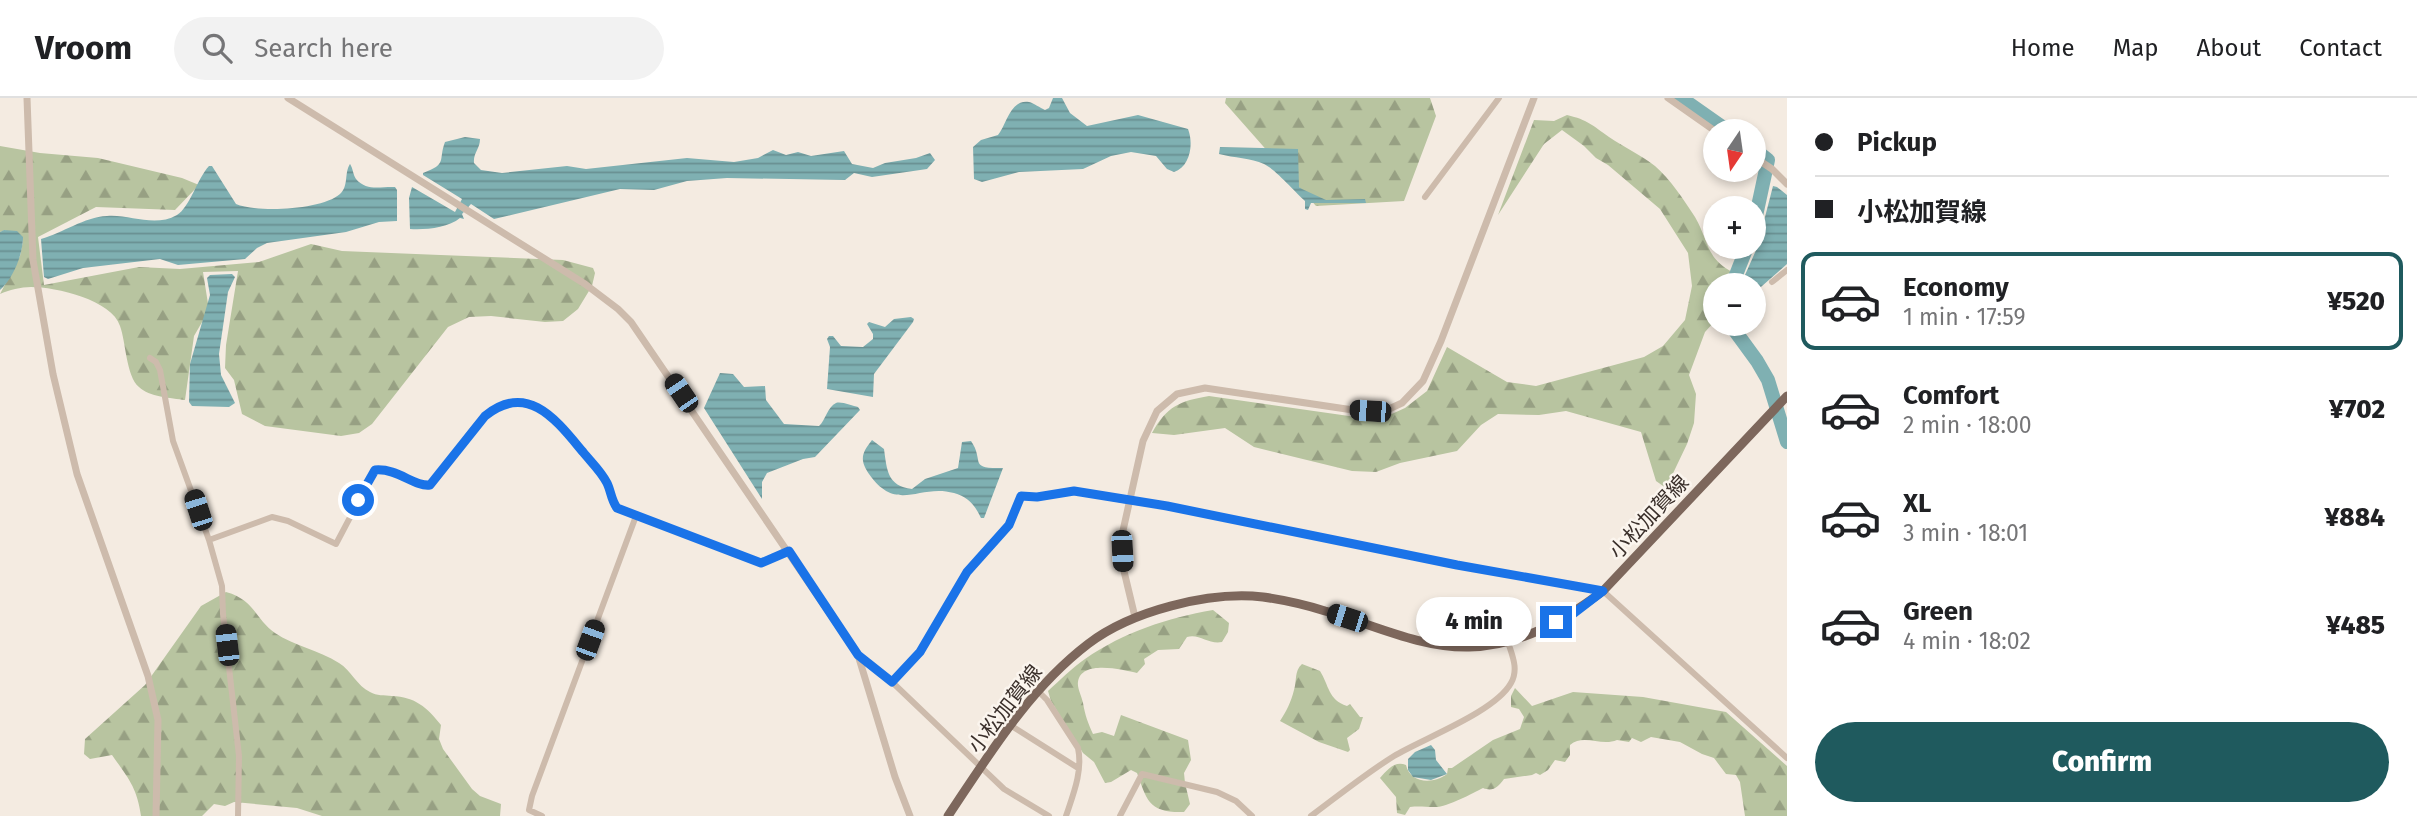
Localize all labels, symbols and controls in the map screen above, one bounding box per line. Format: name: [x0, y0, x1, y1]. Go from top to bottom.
search box: [174, 17, 664, 80]
text: Vroom: [35, 28, 132, 68]
icon: search: [198, 29, 236, 67]
text: Search here: [254, 33, 393, 64]
text: Home: [2011, 34, 2075, 62]
text: Map: [2113, 34, 2159, 62]
text: About: [2197, 34, 2261, 62]
text: Contact: [2299, 34, 2382, 62]
north arrow: [1703, 119, 1766, 182]
map controls: [1703, 119, 1766, 336]
text: Pickup: [1857, 127, 1937, 158]
button: +: [1703, 196, 1766, 259]
text: 小松加賀線: [1857, 197, 1987, 228]
icon: car: [1819, 270, 1882, 333]
text: Economy: [1903, 272, 2009, 303]
button: −: [1703, 273, 1766, 336]
text: ¥520: [2327, 286, 2385, 317]
text: 1 min · 17:59: [1903, 303, 2025, 331]
car: [661, 370, 702, 416]
icon: car: [1819, 378, 1882, 441]
text: Comfort: [1903, 380, 1999, 411]
text: ¥702: [2329, 394, 2385, 425]
car: [1349, 399, 1392, 423]
text: 2 min · 18:00: [1903, 411, 2032, 439]
street label: 小松加賀線: [1604, 470, 1694, 564]
route start: [342, 484, 374, 516]
icon: car: [1819, 486, 1882, 549]
car: [182, 487, 215, 533]
text: XL: [1903, 488, 1931, 519]
text: ¥884: [2325, 502, 2385, 533]
text: 3 min · 18:01: [1903, 519, 2028, 547]
car: [1111, 529, 1134, 573]
icon: car: [1819, 594, 1882, 657]
text: Green: [1903, 596, 1973, 627]
callout: 4 min: [1416, 598, 1532, 646]
car: [1324, 602, 1371, 634]
route end: [1540, 606, 1572, 638]
text: 4 min: [1445, 607, 1503, 635]
text: ¥485: [2326, 610, 2385, 641]
car: [573, 617, 608, 663]
car: [215, 623, 240, 667]
text: 4 min · 18:02: [1903, 627, 2031, 655]
street label: 小松加賀線: [962, 660, 1048, 758]
button: Confirm: [1815, 722, 2389, 802]

